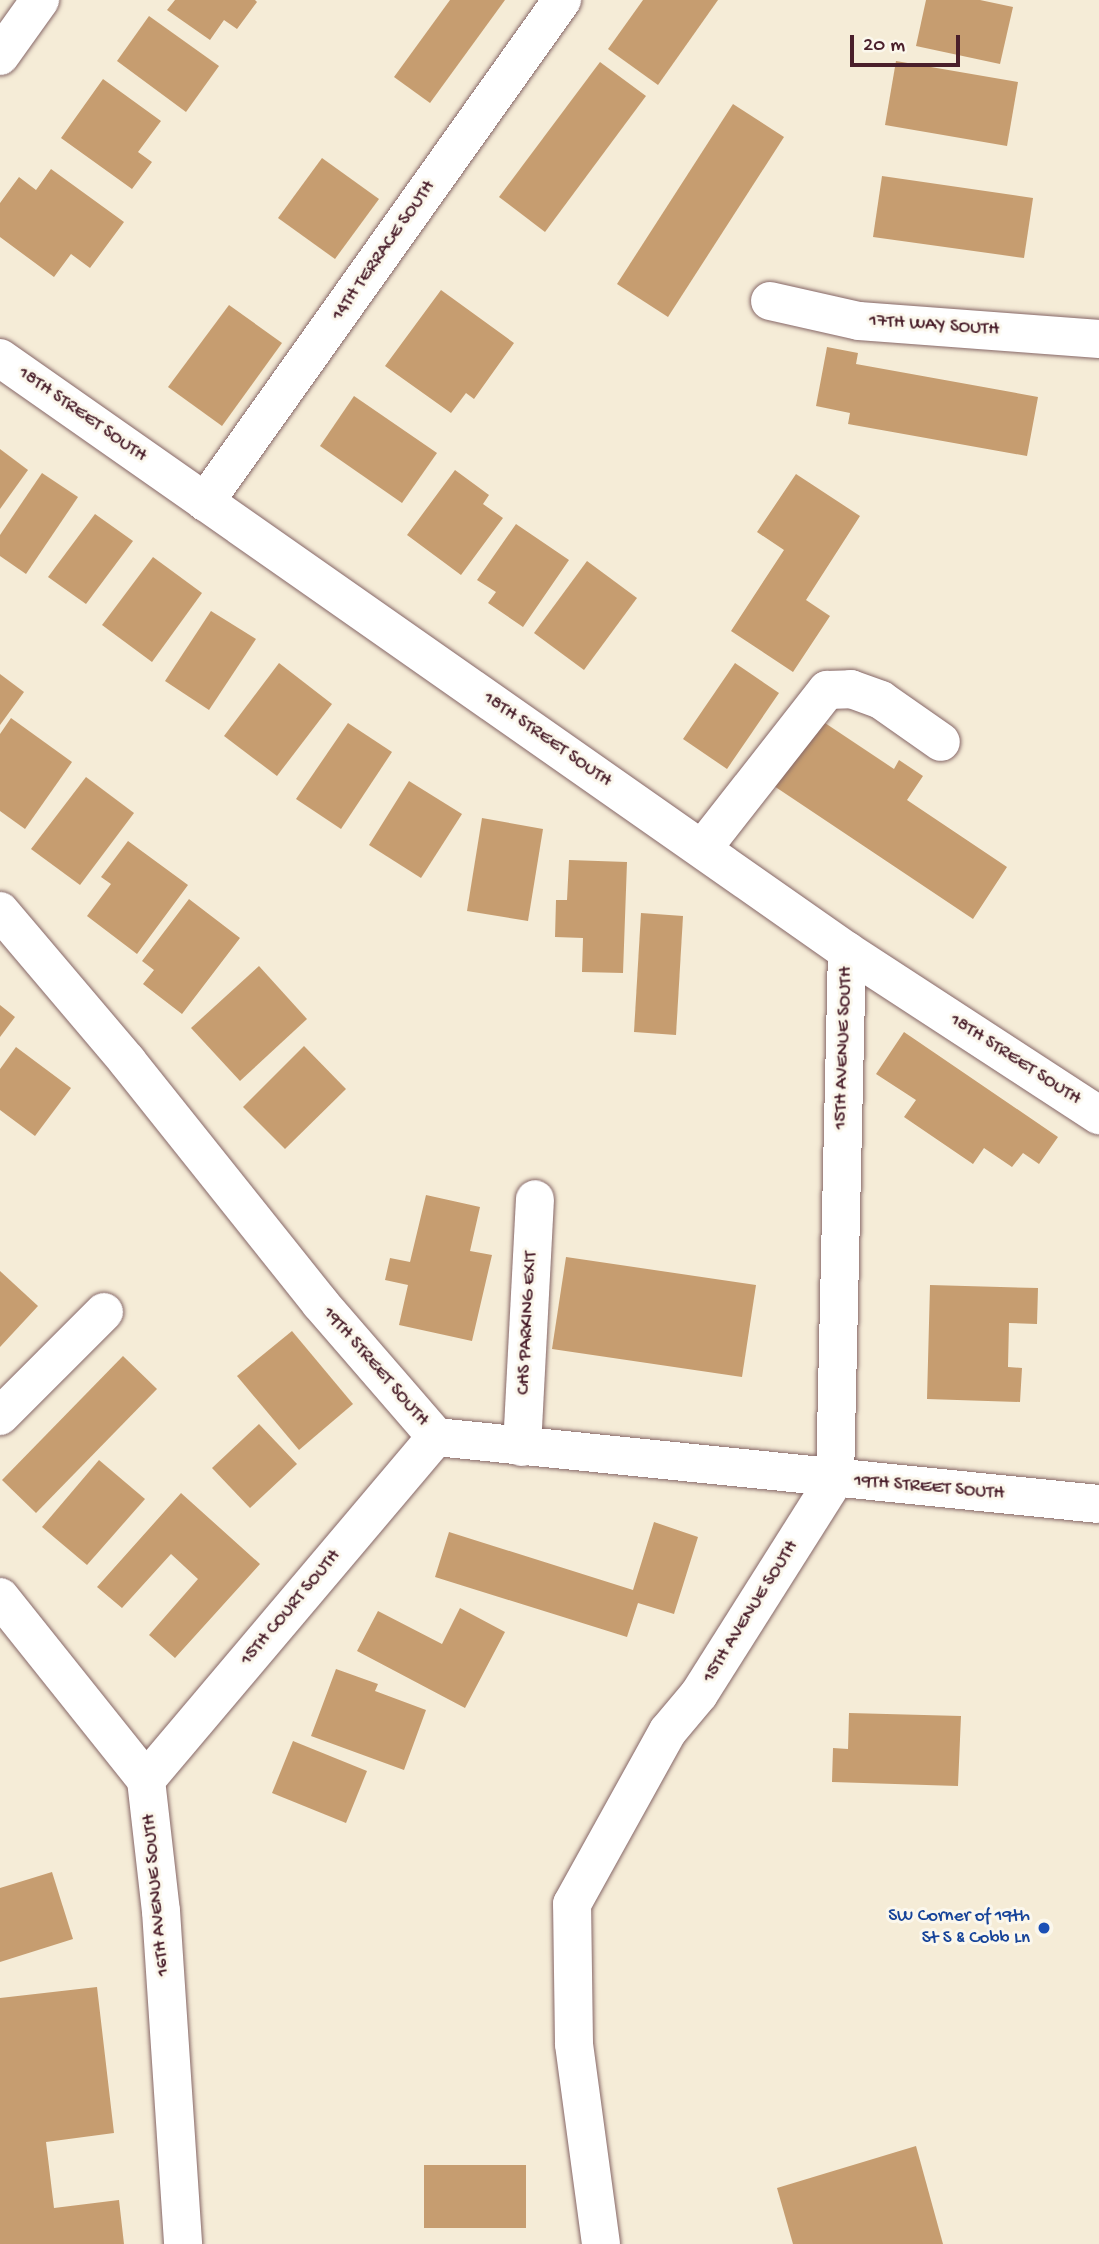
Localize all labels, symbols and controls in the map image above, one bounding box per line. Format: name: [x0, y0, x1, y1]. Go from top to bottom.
scale bar: [854, 21, 964, 65]
text: 20 m: [863, 34, 905, 59]
street label: 14TH TERRACE SOUTH: [327, 177, 441, 325]
street label: 17TH WAY SOUTH: [868, 310, 1000, 342]
street label: 18TH STREET SOUTH: [13, 362, 151, 468]
street label: 18TH STREET SOUTH: [478, 687, 616, 793]
street label: 15TH AVENUE SOUTH: [830, 966, 858, 1130]
street label: 18TH STREET SOUTH: [945, 1009, 1085, 1111]
street label: CHS PARKING EXIT: [513, 1251, 543, 1395]
street label: 19TH STREET SOUTH: [317, 1303, 433, 1431]
street label: 19TH STREET SOUTH: [853, 1470, 1005, 1506]
street label: 15TH AVENUE SOUTH: [698, 1537, 804, 1687]
street label: 15TH COURT SOUTH: [236, 1545, 346, 1671]
street label: 16TH AVENUE SOUTH: [139, 1813, 175, 1977]
place label: SW Corner of 19th St S & Cobb Ln: [888, 1906, 1030, 1950]
marker: SW Corner of 19th St S & Cobb Ln: [1036, 1920, 1052, 1936]

